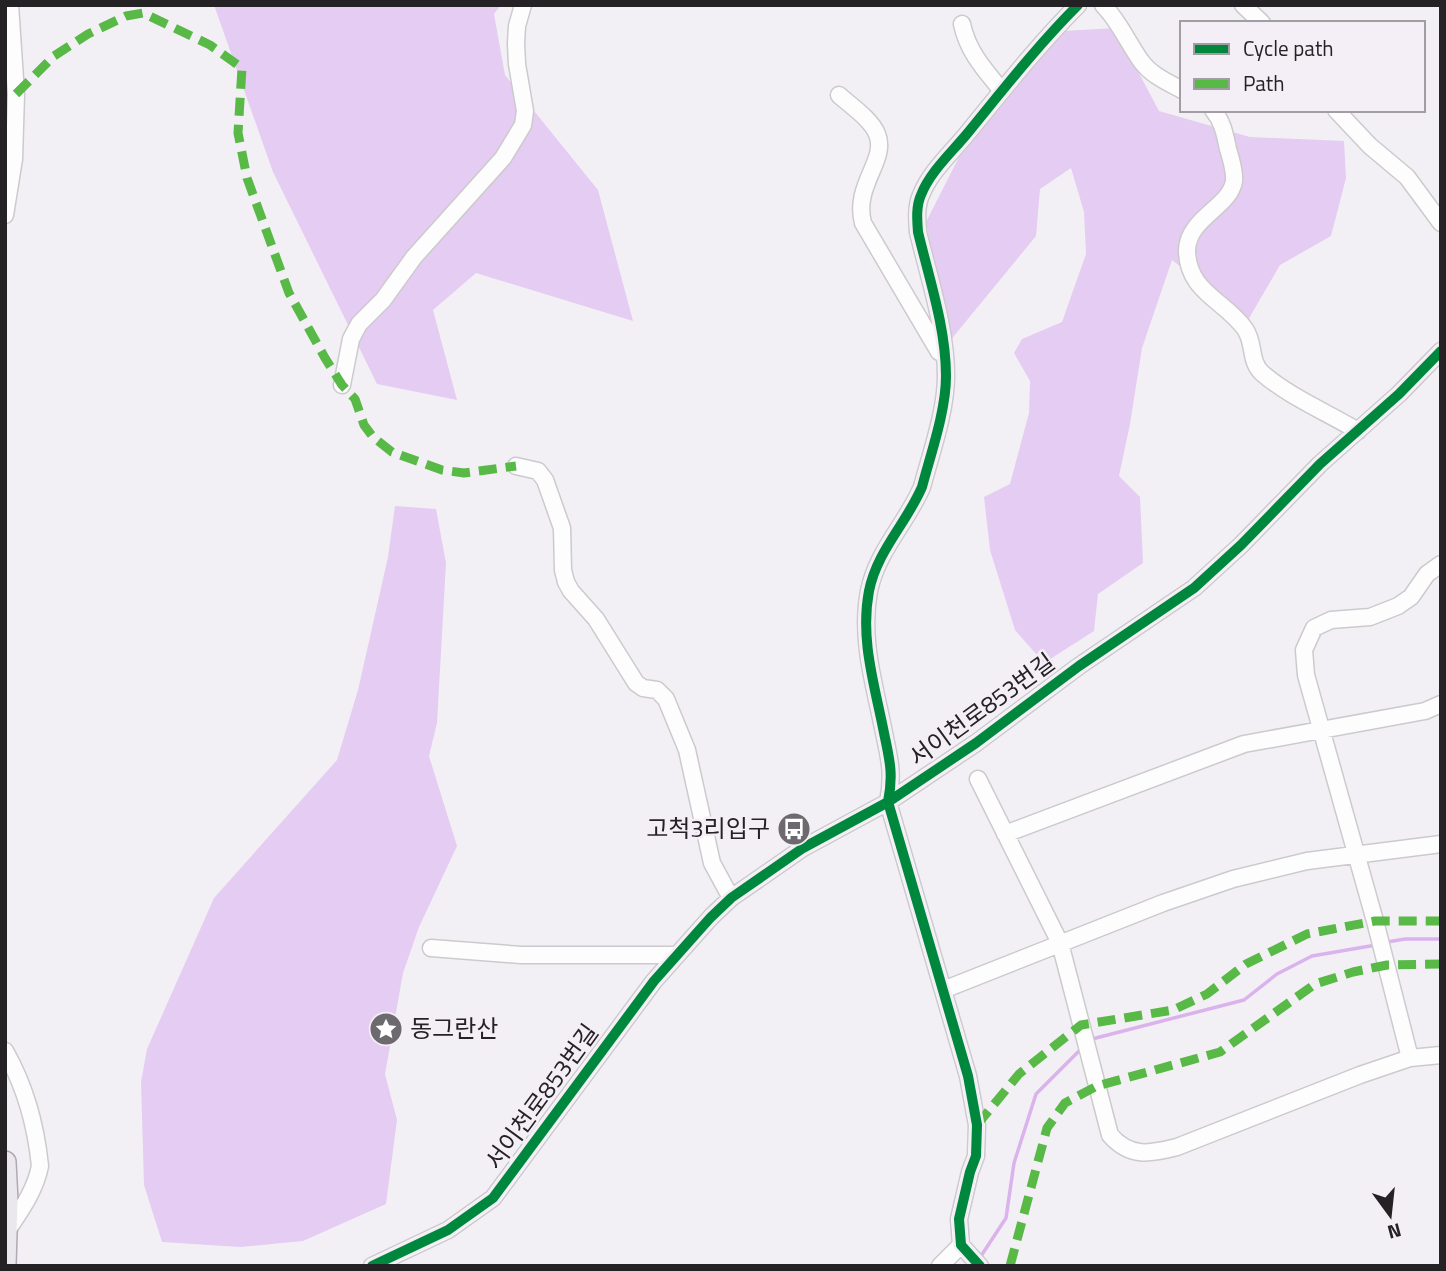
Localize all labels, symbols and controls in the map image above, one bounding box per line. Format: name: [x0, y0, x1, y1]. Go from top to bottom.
legend: [1180, 21, 1425, 112]
text: Cycle path: [1243, 32, 1334, 64]
text: Path: [1243, 67, 1285, 99]
street label: 서이천로853번길: [901, 644, 1062, 775]
place label: 고척3리입구: [646, 810, 770, 846]
bus stop icon: 고척3리입구: [775, 810, 813, 848]
place icon: 동그란산: [367, 1010, 405, 1048]
place label: 동그란산: [410, 1010, 498, 1046]
street label: 서이천로853번길: [476, 1016, 607, 1177]
north arrow: [1355, 1180, 1425, 1250]
text: N: [1384, 1216, 1405, 1248]

